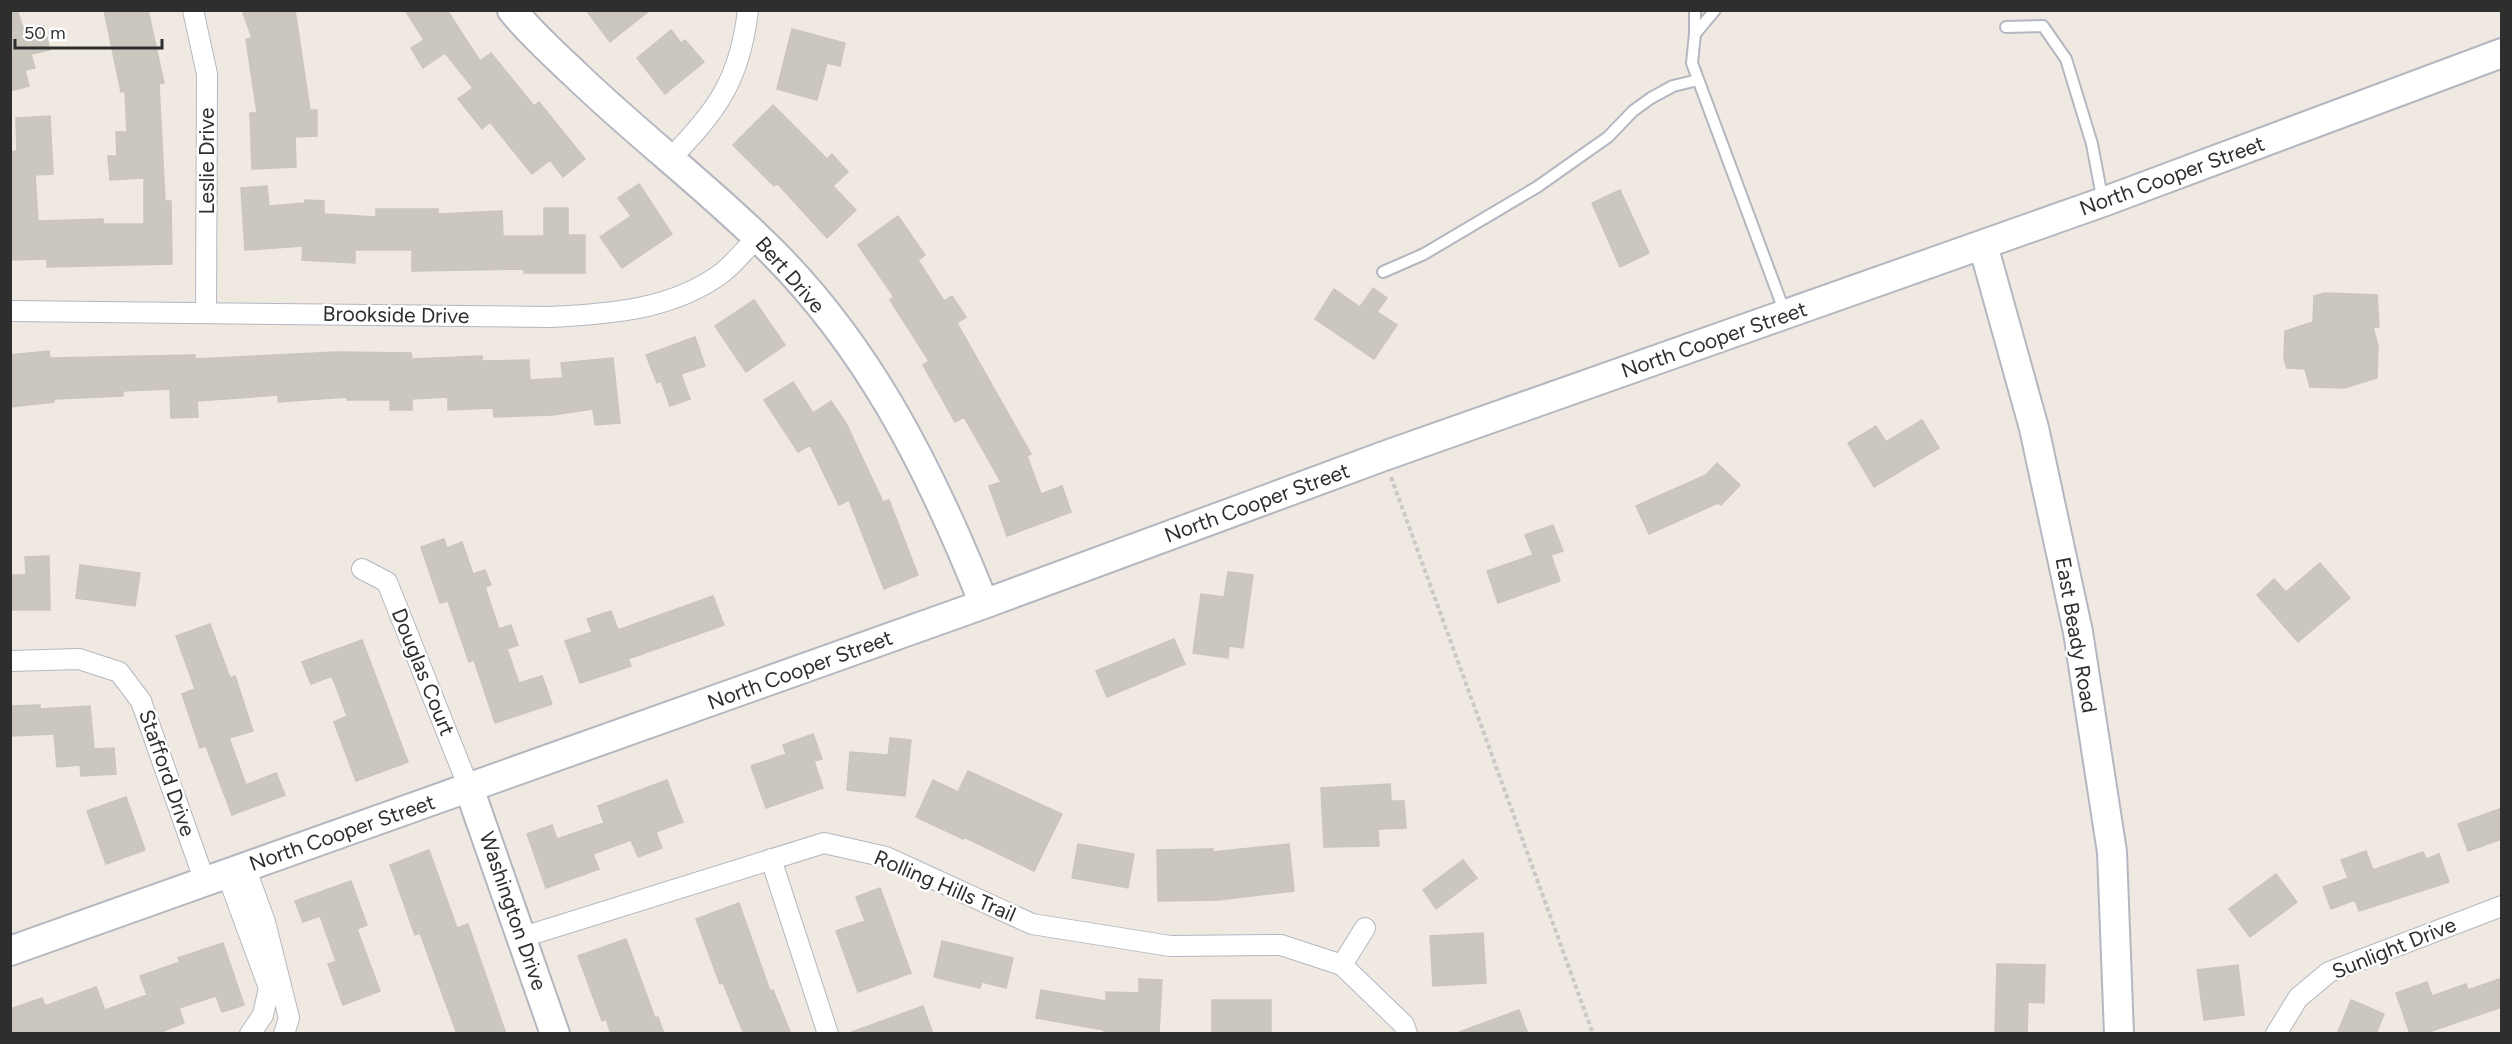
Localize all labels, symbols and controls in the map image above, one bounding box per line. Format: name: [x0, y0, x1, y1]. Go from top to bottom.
scale bar: [15, 12, 162, 50]
text: 50 m: [24, 22, 66, 44]
street label: Leslie Drive: [194, 108, 219, 214]
street label: North Cooper Street: [2076, 130, 2268, 221]
street label: Bert Drive: [750, 231, 830, 318]
street label: North Cooper Street: [1618, 296, 1810, 383]
street label: Brookside Drive: [322, 301, 470, 328]
street label: North Cooper Street: [1161, 457, 1353, 548]
street label: East Beady Road: [2050, 555, 2103, 715]
street label: Douglas Court: [387, 605, 460, 739]
street label: North Cooper Street: [704, 624, 896, 715]
street label: Stafford Drive: [134, 706, 201, 839]
street label: North Cooper Street: [246, 789, 438, 876]
street label: Washington Drive: [475, 828, 552, 993]
street label: Rolling Hills Trail: [871, 844, 1020, 927]
street label: Sunlight Drive: [2328, 911, 2459, 984]

